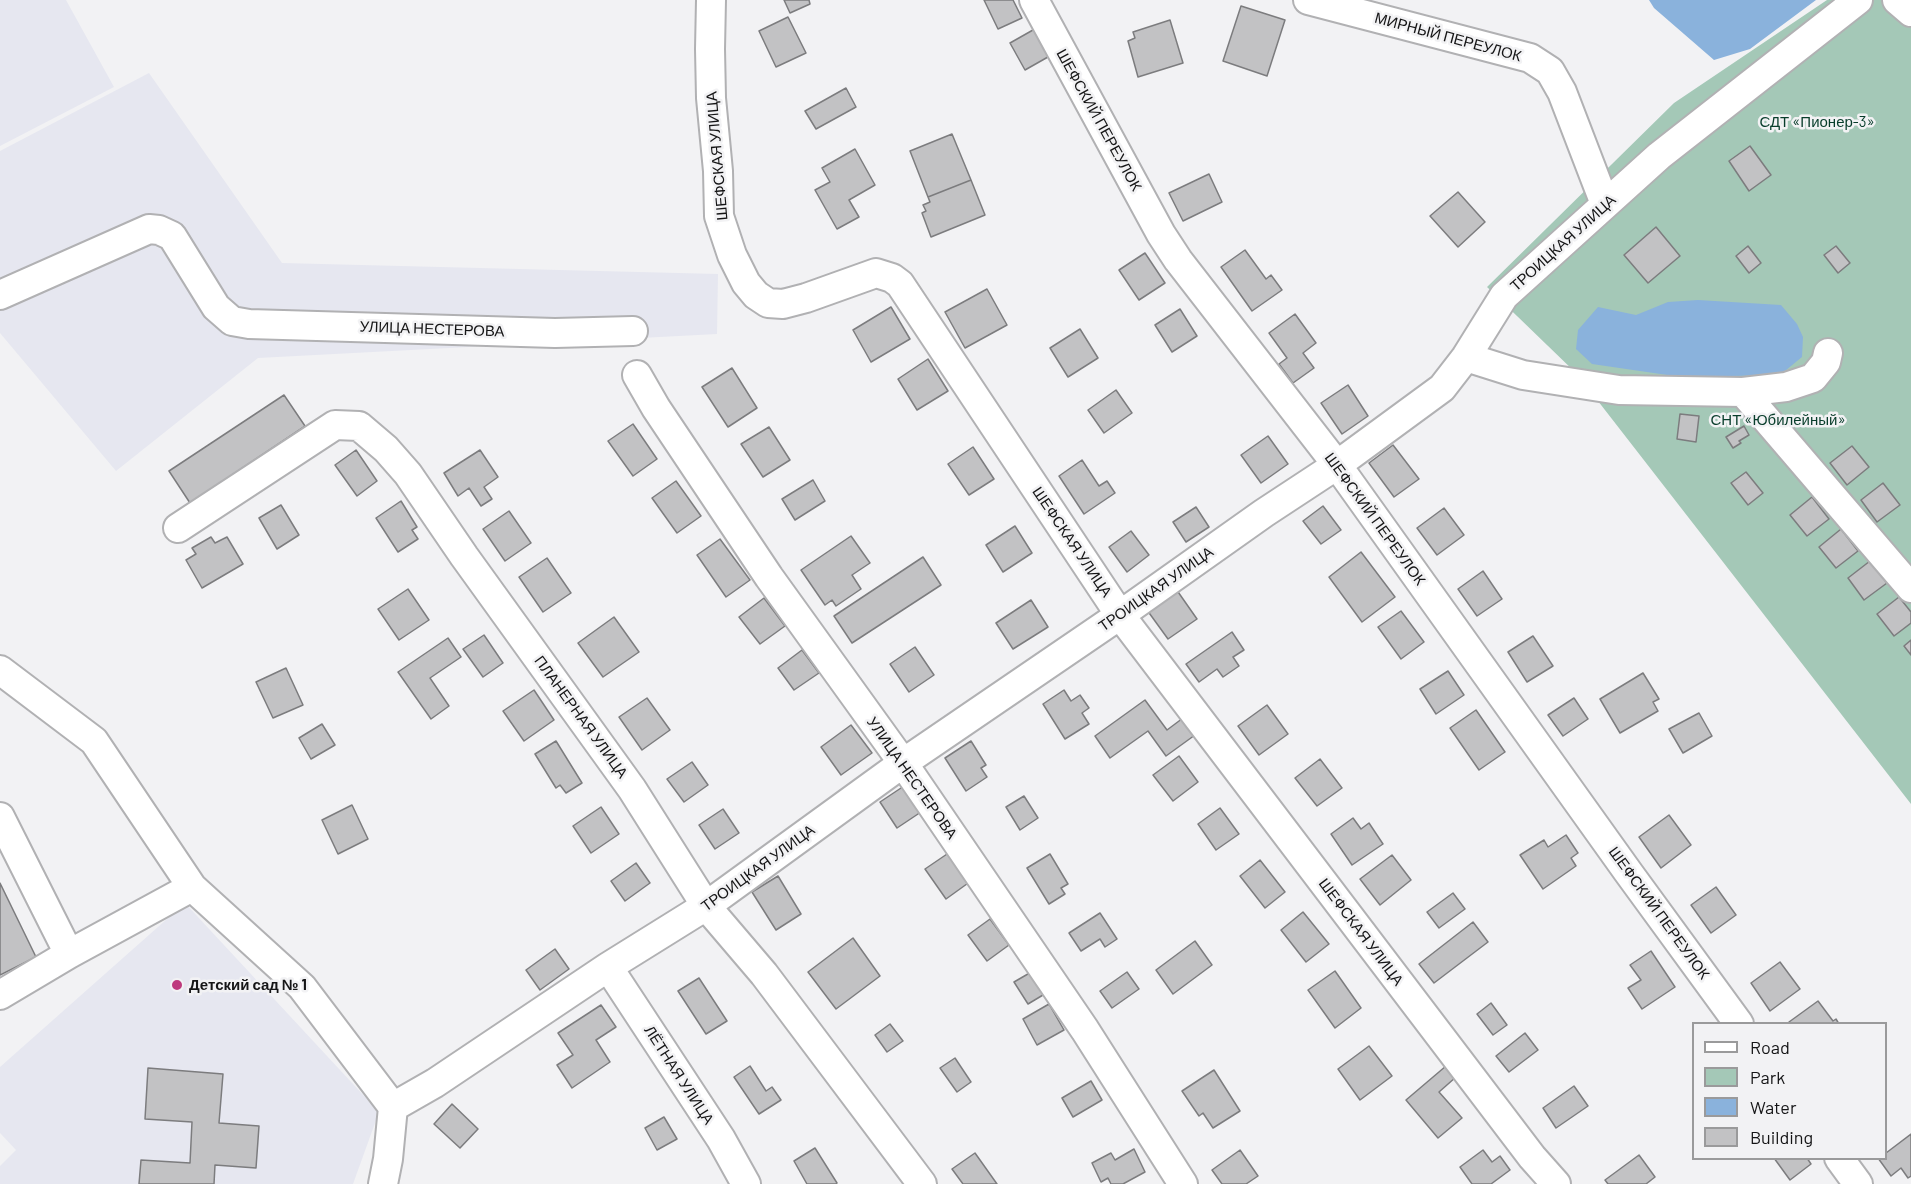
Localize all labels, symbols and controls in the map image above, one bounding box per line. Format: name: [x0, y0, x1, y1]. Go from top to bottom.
street label: МИРНЫЙ ПЕРЕУЛОК: [1373, 9, 1523, 65]
street label: ШЕФСКИЙ ПЕРЕУЛОК: [1052, 46, 1146, 194]
street label: ШЕФСКАЯ УЛИЦА: [702, 91, 732, 221]
park label: СДТ «Пионер-3»: [1759, 113, 1875, 131]
street label: ТРОИЦКАЯ УЛИЦА: [1507, 191, 1619, 295]
street label: УЛИЦА НЕСТЕРОВА: [359, 317, 505, 341]
park label: СНТ «Юбилейный»: [1710, 411, 1846, 429]
street label: ШЕФСКИЙ ПЕРЕУЛОК: [1321, 449, 1429, 589]
street label: ШЕФСКАЯ УЛИЦА: [1028, 483, 1116, 601]
street label: ТРОИЦКАЯ УЛИЦА: [1095, 543, 1217, 635]
street label: ПЛАНЕРНАЯ УЛИЦА: [531, 652, 631, 782]
street label: УЛИЦА НЕСТЕРОВА: [863, 713, 961, 843]
street label: ТРОИЦКАЯ УЛИЦА: [698, 821, 818, 915]
street label: ШЕФСКИЙ ПЕРЕУЛОК: [1605, 843, 1713, 983]
street label: ШЕФСКАЯ УЛИЦА: [1315, 875, 1407, 989]
place label: Детский сад № 1: [189, 976, 307, 994]
marker: Детский сад № 1: [170, 978, 184, 992]
street label: ЛЁТНАЯ УЛИЦА: [640, 1022, 718, 1128]
legend: [1692, 1022, 1887, 1160]
text: Road: [1750, 1036, 1790, 1058]
text: Park: [1750, 1066, 1785, 1088]
text: Water: [1750, 1096, 1797, 1118]
text: Building: [1750, 1126, 1813, 1148]

